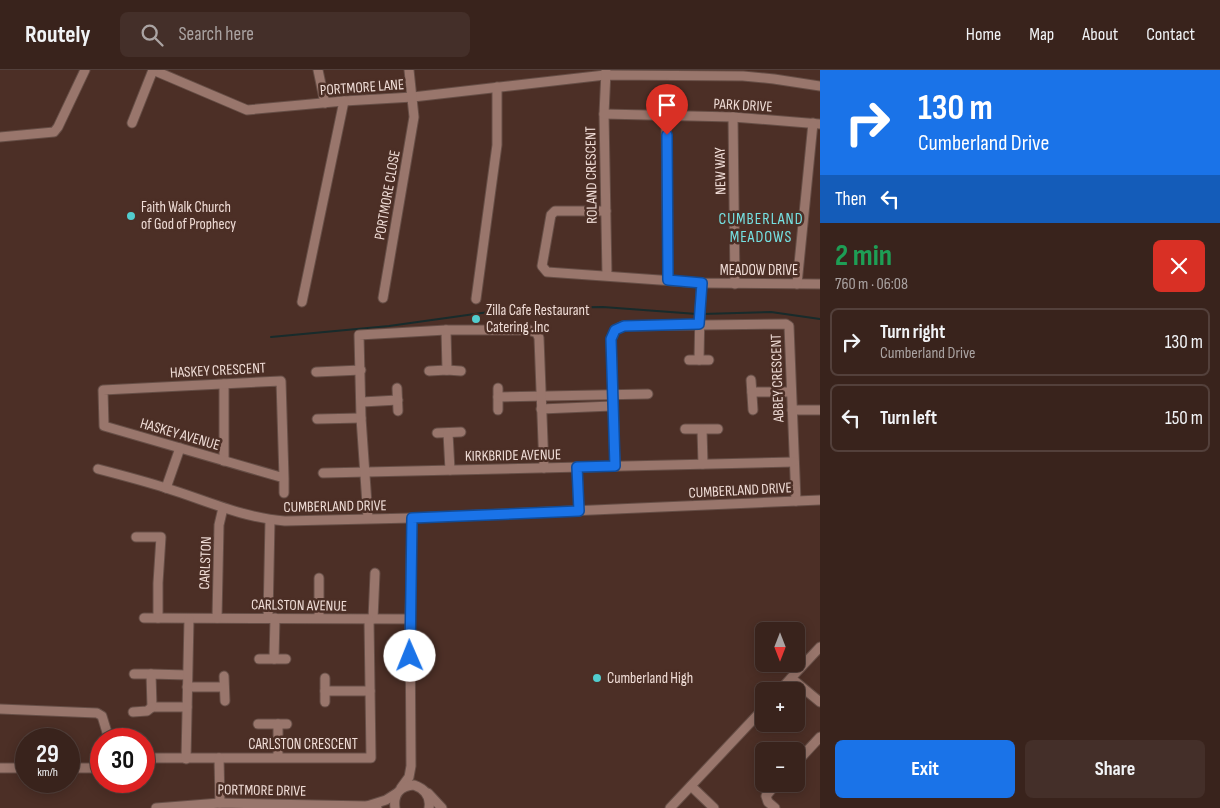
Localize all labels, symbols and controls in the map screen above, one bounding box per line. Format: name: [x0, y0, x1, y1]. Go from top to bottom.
search box: [120, 12, 470, 57]
text: Routely: [25, 20, 90, 49]
icon: search: [138, 21, 166, 49]
text: Search here: [178, 23, 254, 46]
text: Home: [966, 24, 1001, 45]
text: Map: [1029, 24, 1054, 45]
text: About: [1082, 24, 1118, 45]
text: Contact: [1146, 24, 1195, 45]
street label: PORTMORE LANE: [319, 75, 405, 100]
pin: [646, 84, 688, 135]
text: 130 m: [918, 87, 993, 130]
icon: right: [835, 90, 900, 155]
icon: arrive: [653, 91, 681, 119]
street label: PARK DRIVE: [713, 94, 773, 117]
street label: ROLAND CRESCENT: [581, 126, 602, 224]
text: Cumberland Drive: [918, 130, 1049, 157]
street label: NEW WAY: [711, 146, 730, 195]
street label: PORTMORE CLOSE: [370, 149, 405, 241]
icon: left: [876, 185, 904, 213]
text: Then: [835, 188, 866, 211]
place label: Faith Walk Church of God of Prophecy: [141, 198, 236, 234]
marker: Faith Walk Church of God of Prophecy: [125, 210, 137, 222]
district label: CUMBERLAND MEADOWS: [718, 210, 804, 247]
text: 2 min: [835, 238, 892, 274]
button: close: [1153, 240, 1205, 292]
street label: MEADOW DRIVE: [720, 261, 798, 280]
text: 760 m · 06:08: [835, 275, 908, 294]
place label: Zilla Cafe Restaurant Catering .Inc: [486, 301, 590, 337]
marker: Zilla Cafe Restaurant Catering .Inc: [470, 313, 482, 325]
text: Turn right: [880, 321, 945, 344]
icon: right: [837, 328, 865, 356]
text: 130 m: [1165, 331, 1203, 354]
street label: ABBEY CRESCENT: [766, 333, 789, 424]
text: Cumberland Drive: [880, 344, 975, 363]
street label: HASKEY CRESCENT: [170, 359, 266, 382]
icon: left: [837, 404, 865, 432]
text: Turn left: [880, 407, 937, 430]
text: 150 m: [1165, 407, 1203, 430]
street label: HASKEY AVENUE: [138, 414, 222, 455]
street label: KIRKBRIDE AVENUE: [465, 445, 561, 466]
street label: CUMBERLAND DRIVE: [688, 478, 792, 503]
street label: CUMBERLAND DRIVE: [283, 496, 387, 517]
street label: CARLSTON: [195, 536, 216, 590]
street label: CARLSTON AVENUE: [251, 595, 347, 616]
north arrow: [755, 622, 805, 672]
map controls: [755, 622, 805, 792]
position arrow: [383, 629, 435, 681]
place label: Cumberland High: [607, 669, 693, 688]
marker: Cumberland High: [591, 672, 603, 684]
button: +: [755, 682, 805, 732]
speed limit sign: 30: [90, 728, 155, 793]
street label: CARLSTON CRESCENT: [248, 735, 358, 754]
text: 29: [36, 739, 59, 770]
button: Exit: [835, 740, 1015, 798]
button: Share: [1025, 740, 1205, 798]
button: −: [755, 742, 805, 792]
text: km/h: [37, 765, 58, 780]
street label: PORTMORE DRIVE: [218, 780, 306, 801]

